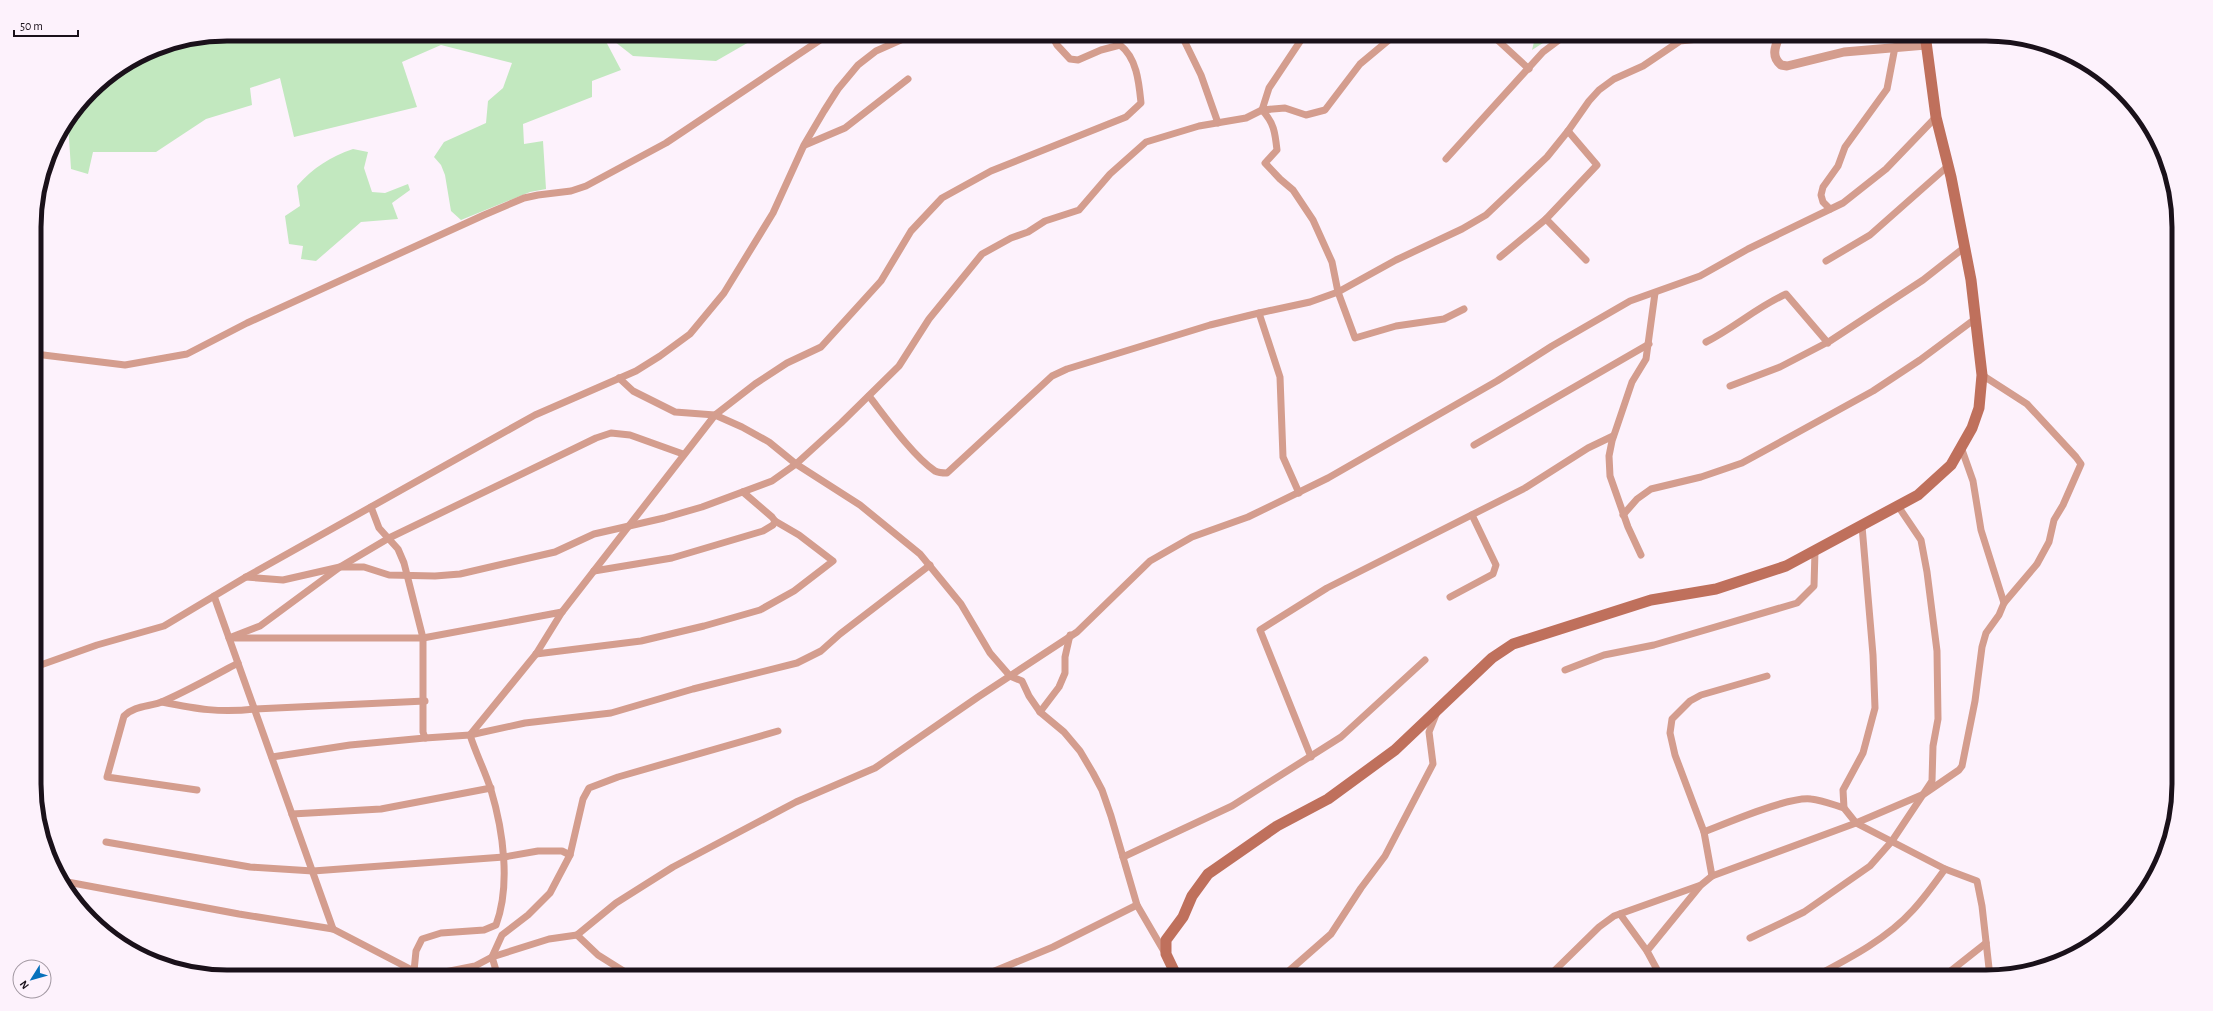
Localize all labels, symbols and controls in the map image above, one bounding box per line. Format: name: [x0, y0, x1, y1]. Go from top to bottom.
scale bar: [14, 12, 78, 38]
text: 50 m: [20, 20, 43, 32]
north arrow: [12, 959, 52, 999]
text: N: [18, 978, 31, 991]

